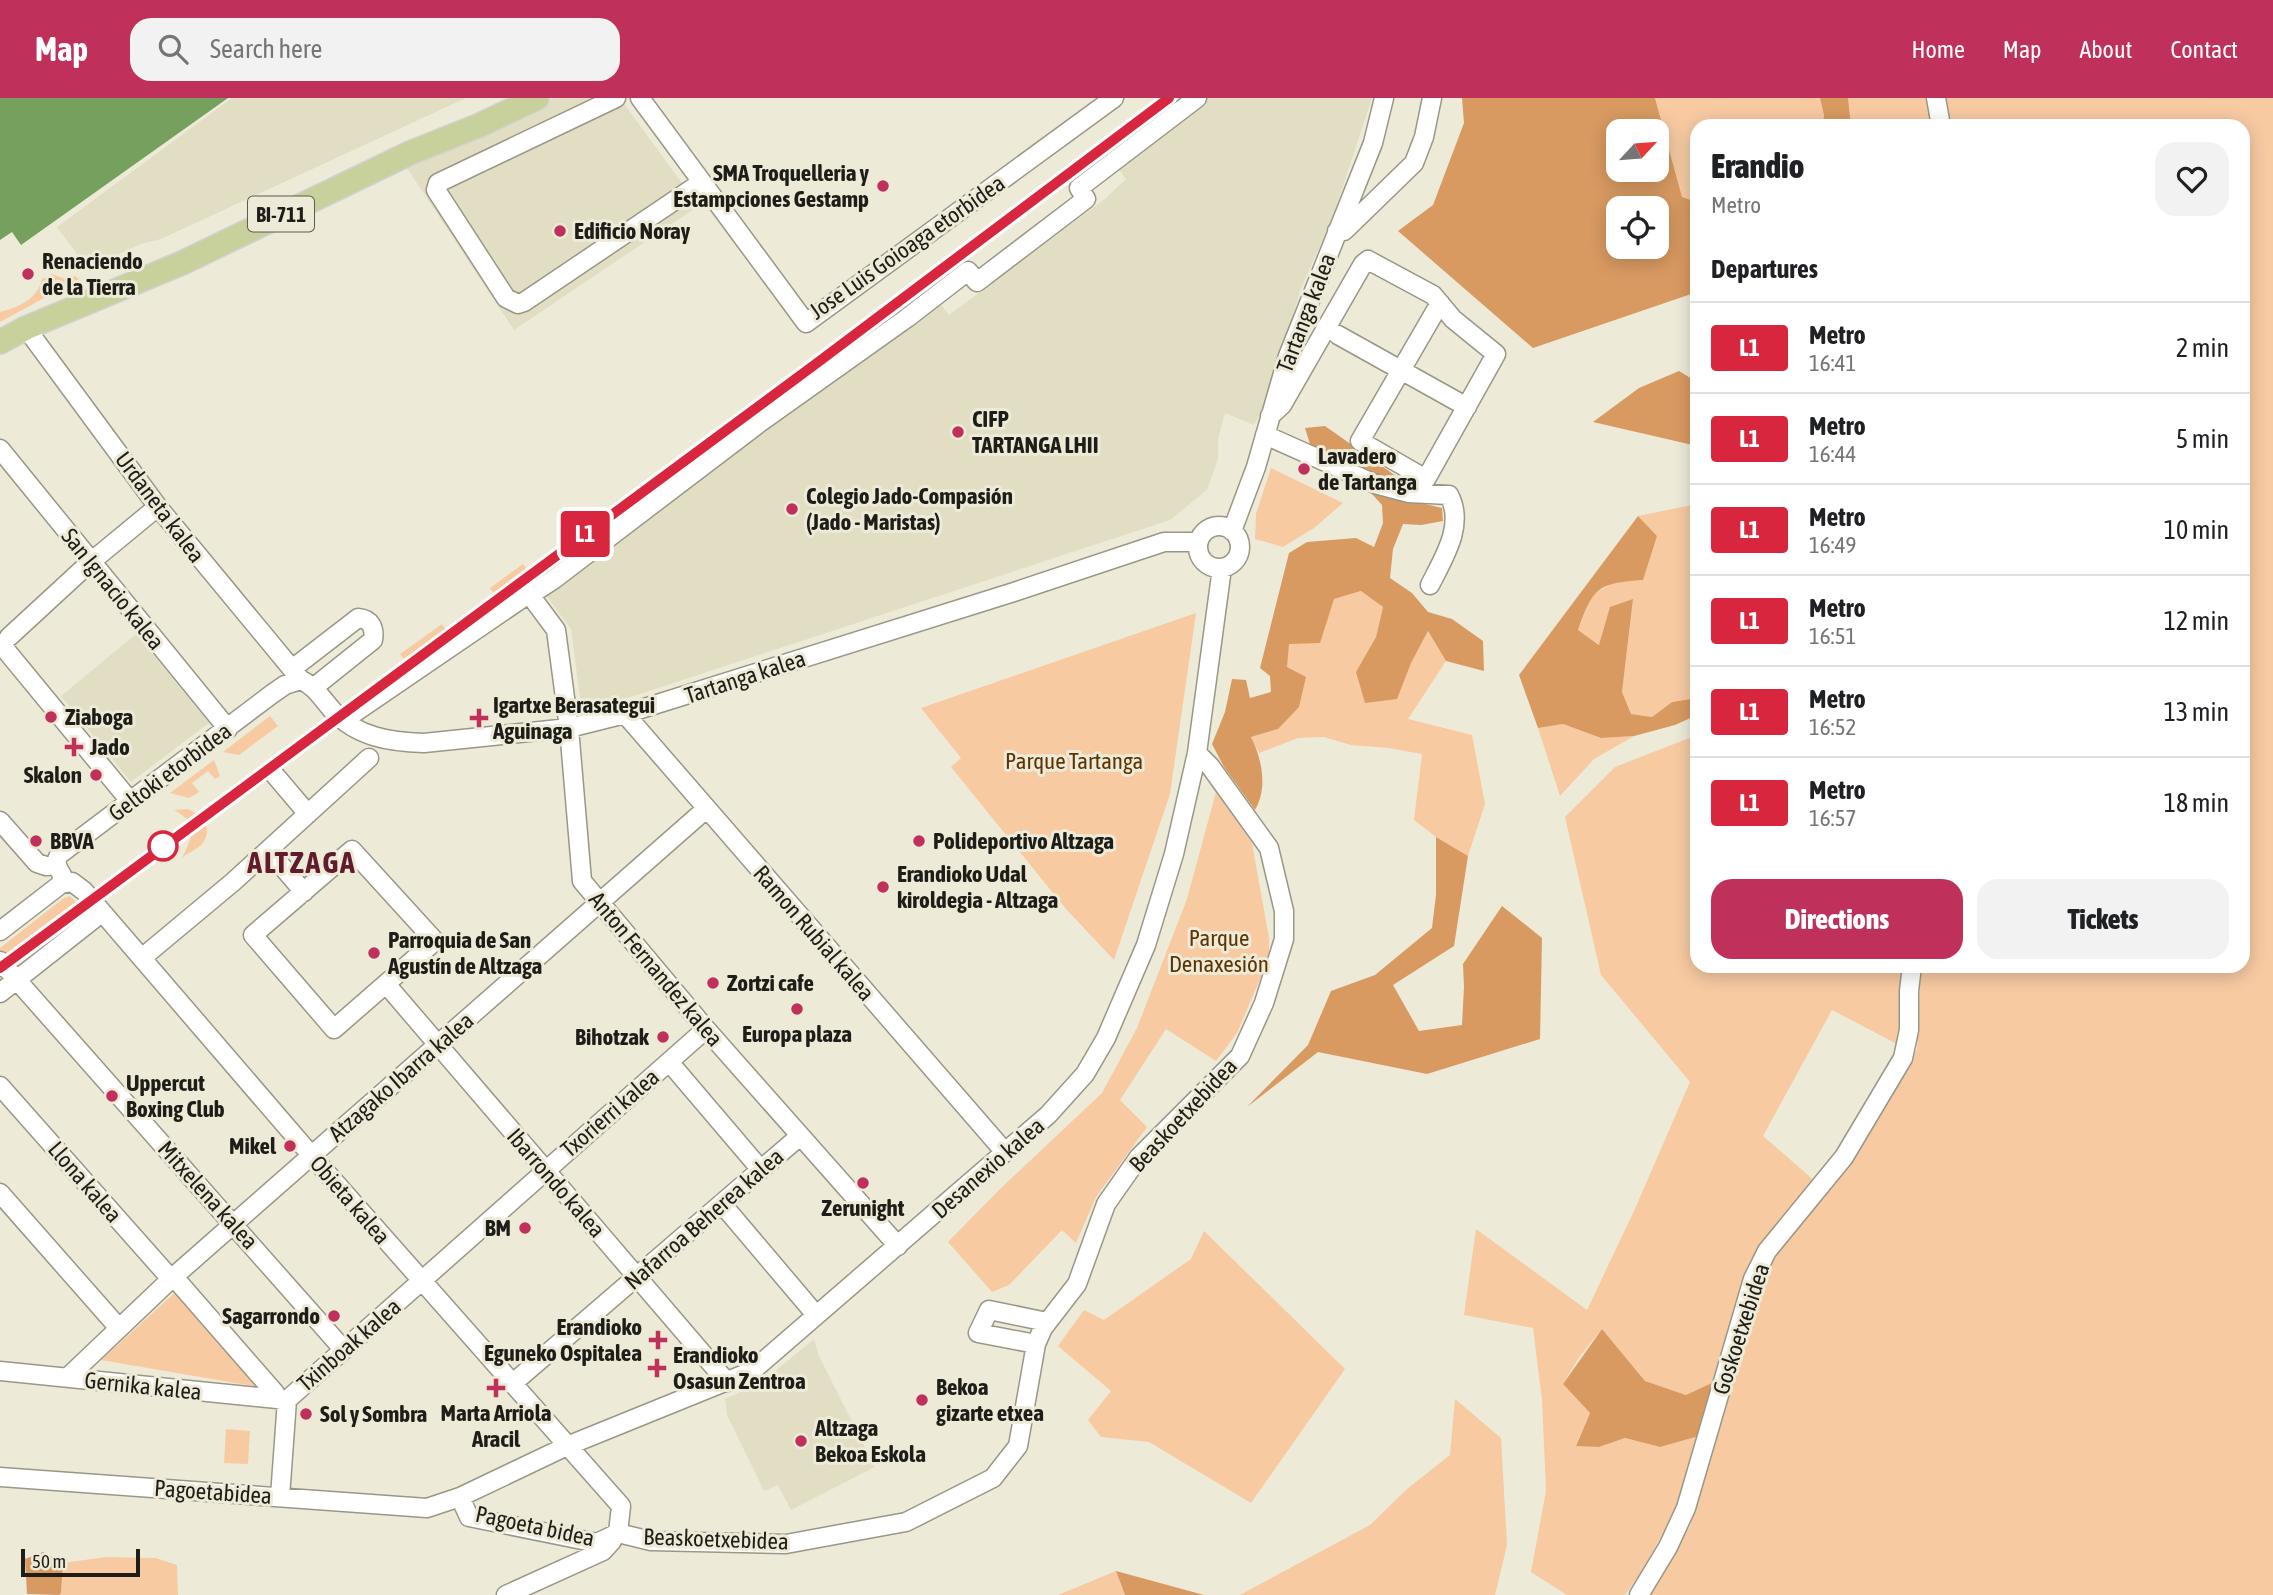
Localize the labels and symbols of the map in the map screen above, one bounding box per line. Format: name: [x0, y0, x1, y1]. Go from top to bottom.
north arrow: [1606, 119, 1670, 182]
place label: SMA Troquelleria y Estampciones Gestamp: [673, 160, 870, 212]
street label: Jose Luis Goioaga etorbidea: [804, 170, 1010, 324]
marker: SMA Troquelleria y Estampciones Gestamp: [875, 178, 891, 194]
road number: BI-711: [248, 197, 314, 232]
place label: Edificio Noray: [574, 218, 691, 244]
marker: Edificio Noray: [552, 223, 568, 239]
place label: Renaciendo de la Tierra: [42, 248, 143, 300]
street label: Tartanga kalea: [1271, 250, 1341, 376]
marker: Renaciendo de la Tierra: [20, 266, 36, 282]
place label: CIFP TARTANGA LHII: [972, 406, 1099, 458]
marker: CIFP TARTANGA LHII: [950, 424, 966, 440]
place label: Lavadero de Tartanga: [1318, 443, 1417, 495]
street label: Urdaneta kalea: [110, 447, 210, 567]
marker: Lavadero de Tartanga: [1296, 461, 1312, 477]
place label: Colegio Jado-Compasión (Jado - Maristas): [806, 483, 1013, 535]
marker: Colegio Jado-Compasión (Jado - Maristas): [784, 501, 800, 517]
line badge: L1: [554, 511, 616, 557]
street label: San Ignacio kalea: [56, 523, 170, 655]
street label: Tartanga kalea: [681, 645, 809, 709]
place label: Igartxe Berasategui Aguinaga: [492, 692, 655, 744]
place label: Ziaboga: [65, 704, 133, 730]
marker: Ziaboga: [43, 709, 59, 725]
marker: Igartxe Berasategui Aguinaga: [471, 710, 487, 726]
street label: Geltoki etorbidea: [104, 718, 236, 826]
place label: Jado: [89, 734, 130, 760]
marker: Jado: [64, 737, 84, 757]
park label: Parque Tartanga: [1005, 748, 1143, 774]
place label: Skalon: [24, 762, 82, 788]
marker: Skalon: [88, 767, 104, 783]
place label: BBVA: [50, 828, 95, 854]
place label: Polideportivo Altzaga: [933, 828, 1114, 854]
unlabelled marker: [148, 831, 178, 861]
marker: BBVA: [28, 833, 44, 849]
marker: Polideportivo Altzaga: [911, 833, 927, 849]
district label: ALTZAGA: [246, 845, 357, 879]
street label: Ramon Rubial kalea: [748, 860, 880, 1006]
place label: Erandioko Udal kiroldegia - Altzaga: [897, 861, 1058, 913]
marker: Erandioko Udal kiroldegia - Altzaga: [875, 879, 891, 895]
street label: Anton Fernandez kalea: [584, 886, 728, 1052]
park label: Parque Denaxesión: [1169, 925, 1269, 977]
place label: Parroquia de San Agustín de Altzaga: [387, 927, 542, 979]
marker: Parroquia de San Agustín de Altzaga: [366, 945, 382, 961]
place label: Zortzi cafe: [727, 970, 814, 996]
marker: Zortzi cafe: [705, 975, 721, 991]
marker: Europa plaza: [789, 1001, 805, 1017]
street label: Atzagako Ibarra kalea: [323, 1007, 479, 1147]
place label: Europa plaza: [742, 1021, 852, 1047]
place label: Bihotzak: [575, 1024, 650, 1050]
marker: Bihotzak: [655, 1029, 671, 1045]
street label: Beaskoetxebidea: [1124, 1053, 1242, 1177]
street label: Txorierri kalea: [556, 1064, 664, 1162]
place label: Uppercut Boxing Club: [126, 1070, 225, 1122]
marker: Uppercut Boxing Club: [104, 1088, 120, 1104]
street label: Desanexio kalea: [927, 1112, 1049, 1224]
street label: Ibarrondo kalea: [502, 1123, 610, 1243]
place label: Mikel: [229, 1133, 277, 1159]
street label: Llona kalea: [43, 1136, 127, 1228]
street label: Mitxelena kalea: [153, 1136, 263, 1254]
marker: Mikel: [282, 1138, 298, 1154]
street label: Nafarroa Beherea kalea: [619, 1143, 789, 1295]
street label: Obieta kalea: [305, 1151, 395, 1249]
marker: Zerunight: [855, 1175, 871, 1191]
place label: Zerunight: [822, 1195, 905, 1221]
place label: BM: [485, 1215, 511, 1241]
marker: BM: [517, 1220, 533, 1236]
street label: Goskoetxebidea: [1708, 1260, 1774, 1398]
street label: Txinboak kalea: [292, 1293, 406, 1397]
place label: Sagarrondo: [222, 1303, 320, 1329]
marker: Sagarrondo: [326, 1308, 342, 1324]
place label: Erandioko Eguneko Ospitalea: [484, 1314, 642, 1366]
marker: Erandioko Eguneko Ospitalea: [648, 1330, 668, 1350]
place label: Erandioko Osasun Zentroa: [673, 1342, 806, 1394]
marker: Erandioko Osasun Zentroa: [647, 1358, 667, 1378]
street label: Gernika kalea: [83, 1367, 203, 1405]
place label: Bekoa gizarte etxea: [936, 1374, 1044, 1426]
marker: Marta Arriola Aracil: [488, 1380, 504, 1396]
marker: Bekoa gizarte etxea: [914, 1392, 930, 1408]
place label: Marta Arriola Aracil: [441, 1400, 552, 1452]
place label: Sol y Sombra: [320, 1401, 428, 1427]
marker: Sol y Sombra: [298, 1406, 314, 1422]
place label: Altzaga Bekoa Eskola: [814, 1415, 926, 1467]
marker: Altzaga Bekoa Eskola: [793, 1433, 809, 1449]
street label: Pagoetabidea: [153, 1475, 273, 1509]
street label: Pagoeta bidea: [473, 1501, 597, 1551]
street label: Beaskoetxebidea: [643, 1523, 789, 1555]
scale bar: [21, 1546, 140, 1578]

